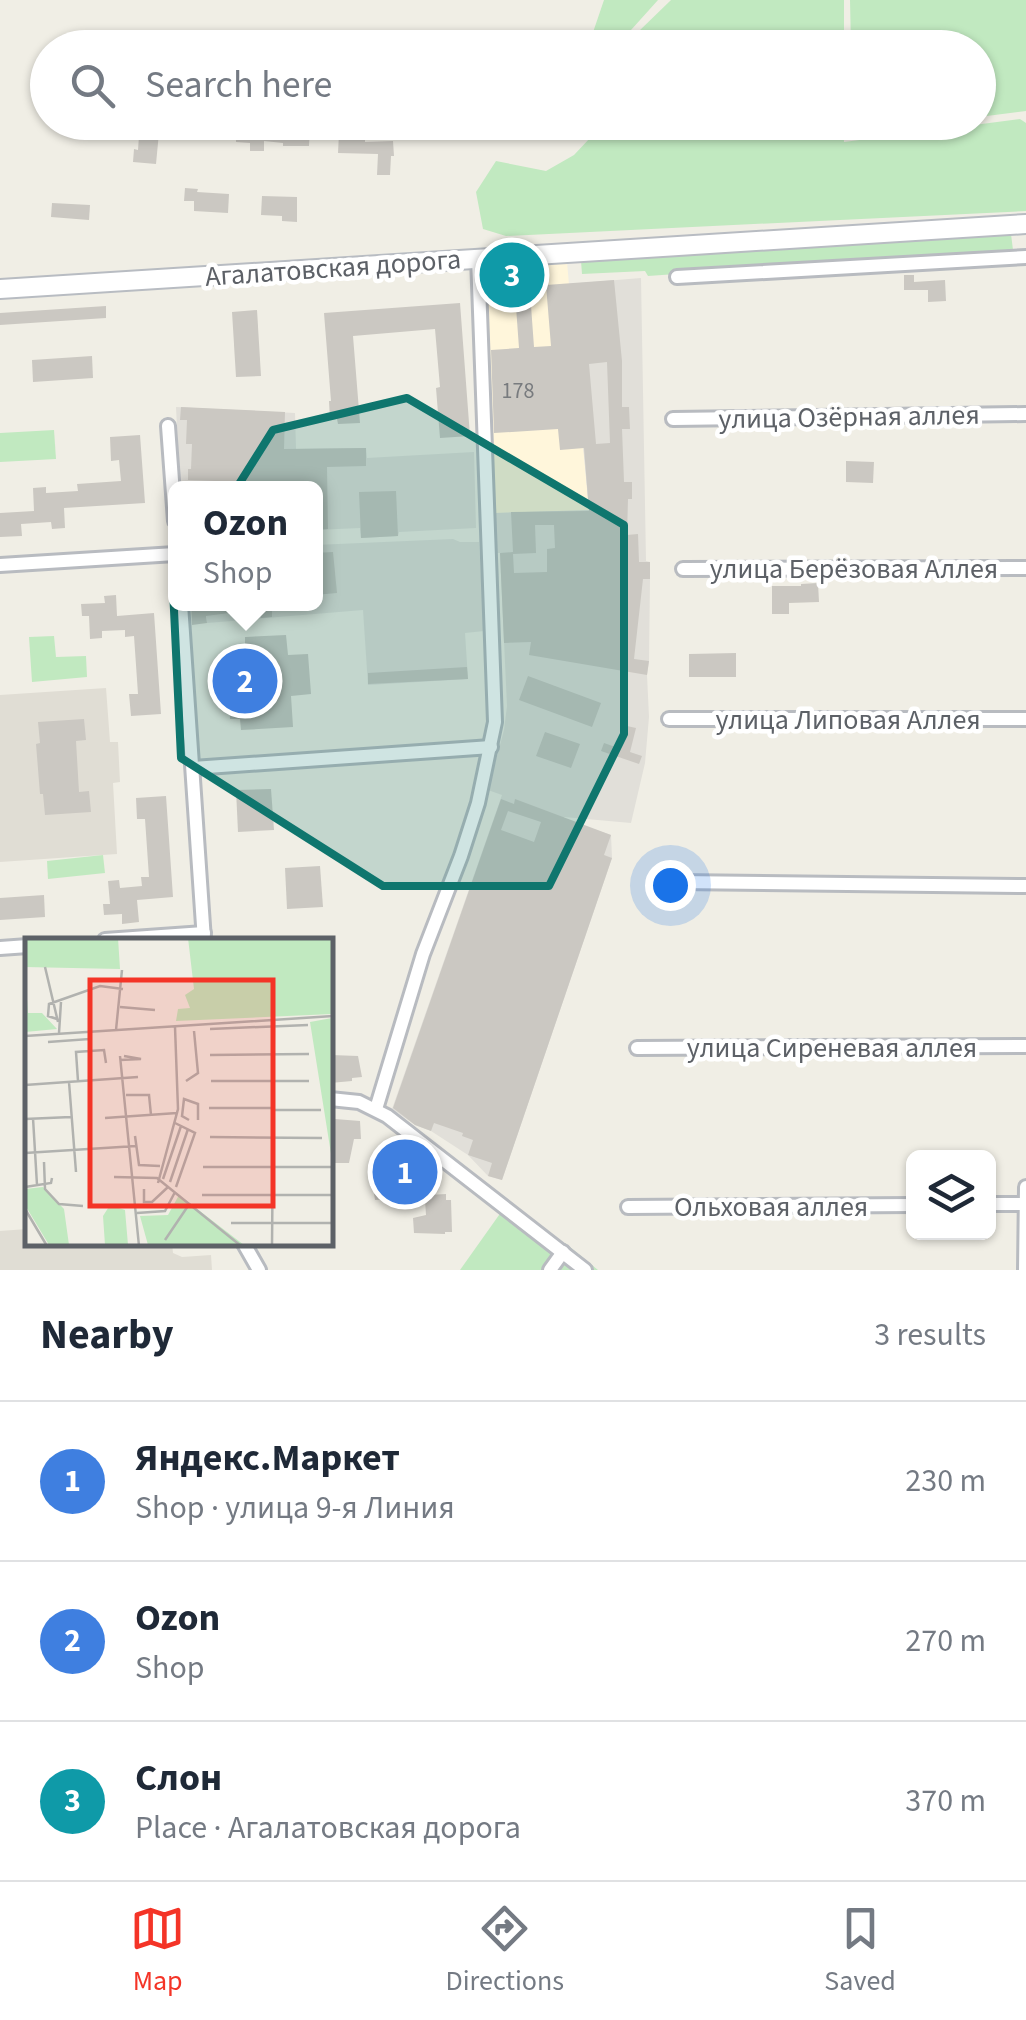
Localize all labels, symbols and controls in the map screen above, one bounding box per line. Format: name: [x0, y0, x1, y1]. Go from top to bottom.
search box: [30, 30, 996, 140]
icon: search: [65, 58, 120, 113]
text: Search here: [145, 58, 332, 112]
pin: 3: [480, 238, 544, 312]
street label: Агалатовская дорога: [204, 239, 462, 297]
house number: 178: [502, 375, 534, 407]
street label: улица Озёрная аллея: [718, 395, 980, 439]
popup: [168, 481, 323, 611]
text: Ozon: [203, 496, 288, 550]
street label: улица Берёзовая Аллея: [710, 549, 998, 589]
text: Shop: [203, 550, 272, 596]
pin: 2: [212, 644, 278, 718]
street label: улица Липовая Аллея: [715, 700, 981, 740]
your location: [645, 860, 696, 911]
inset map: [25, 938, 332, 1245]
street label: улица Сиреневая аллея: [687, 1028, 977, 1068]
pin: 1: [372, 1134, 438, 1210]
map controls: [906, 1150, 996, 1240]
button: layers: [906, 1150, 996, 1240]
street label: Ольховая аллея: [674, 1187, 868, 1227]
text: Nearby: [40, 1305, 174, 1365]
text: 3 results: [874, 1312, 986, 1358]
text: Яндекс.Маркет: [135, 1431, 400, 1485]
text: 1: [64, 1458, 81, 1504]
text: 230 m: [905, 1458, 986, 1504]
text: Shop · улица 9-я Линия: [135, 1485, 455, 1531]
text: Ozon: [135, 1591, 220, 1645]
text: 2: [64, 1618, 81, 1664]
text: 270 m: [905, 1618, 986, 1664]
text: Shop: [135, 1645, 205, 1691]
text: Слон: [135, 1751, 222, 1805]
text: 3: [64, 1778, 81, 1824]
text: 370 m: [905, 1778, 986, 1824]
text: Place · Агалатовская дорога: [135, 1805, 521, 1851]
tab: Map: [130, 1901, 185, 2001]
tab: Directions: [446, 1901, 564, 2001]
tab: Saved: [824, 1901, 896, 2001]

